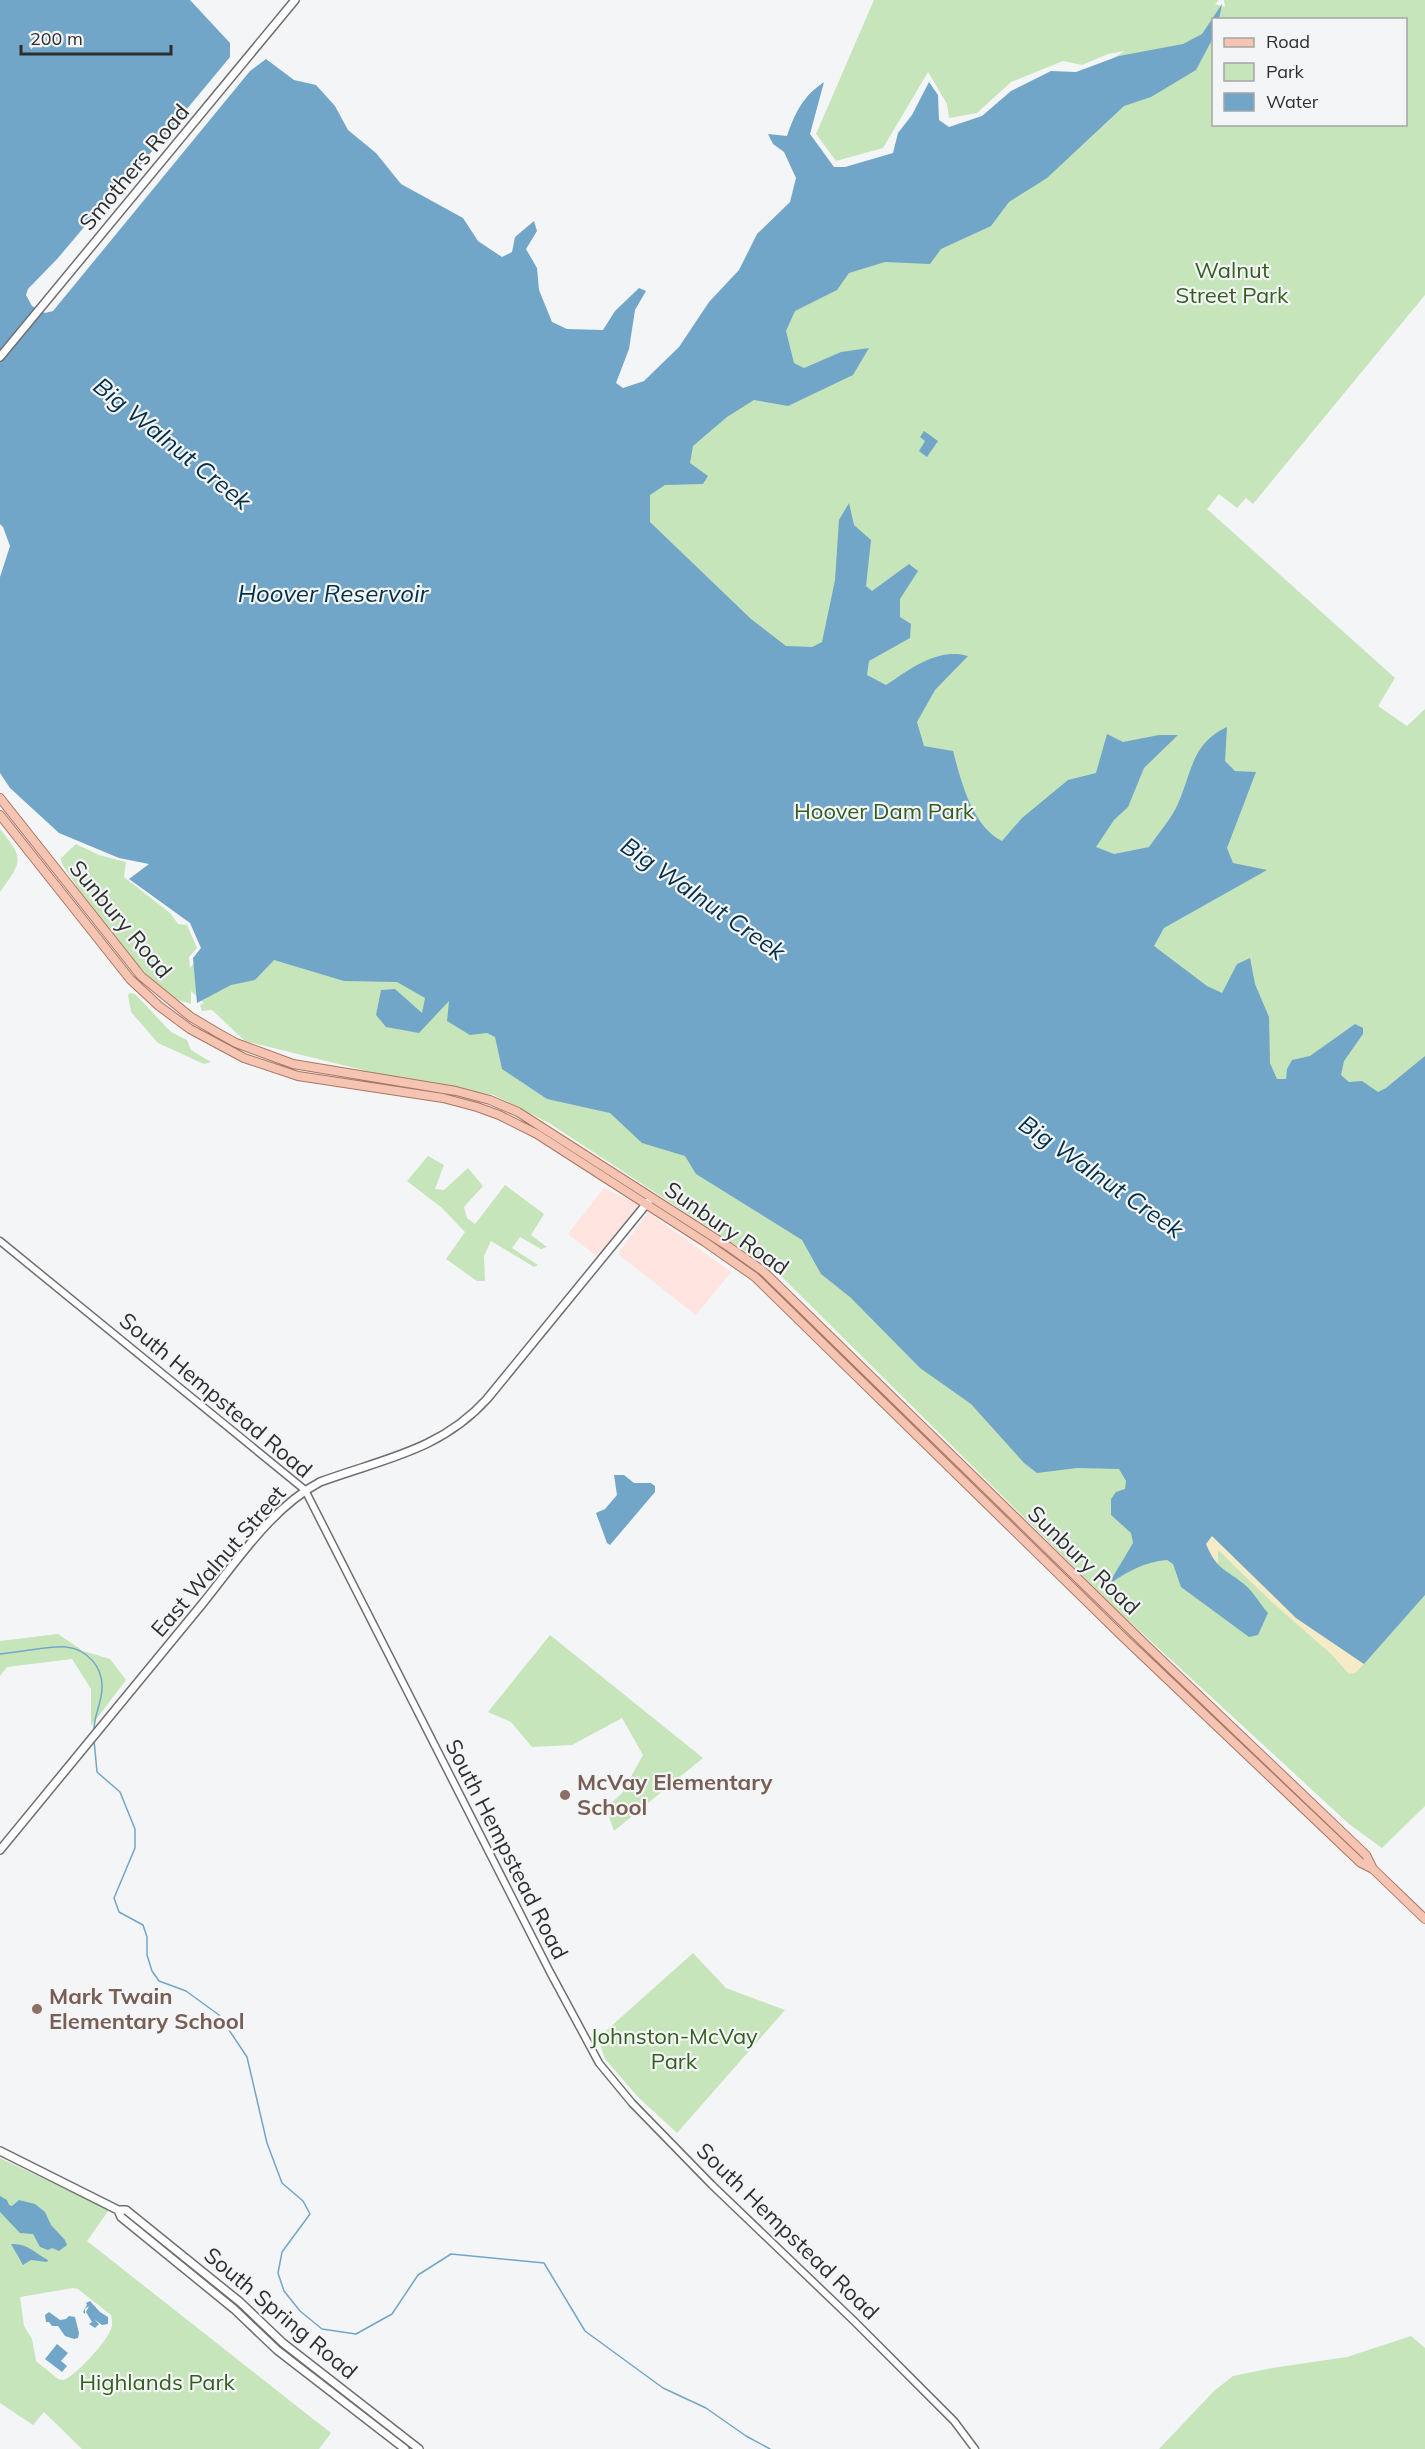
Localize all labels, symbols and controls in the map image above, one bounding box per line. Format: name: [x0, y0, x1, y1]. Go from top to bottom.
scale bar: [21, 18, 171, 56]
legend: [1212, 18, 1407, 126]
text: 200 m: [30, 27, 83, 50]
text: Road: [1266, 30, 1310, 53]
text: Park: [1266, 60, 1305, 83]
text: Water: [1266, 90, 1319, 113]
street label: Smothers Road: [73, 98, 195, 236]
park label: Walnut Street Park: [1176, 256, 1289, 309]
water label: Big Walnut Creek: [88, 370, 258, 516]
water label: Hoover Reservoir: [238, 578, 430, 608]
park label: Hoover Dam Park: [794, 797, 975, 825]
water label: Big Walnut Creek: [615, 830, 792, 967]
street label: Sunbury Road: [64, 854, 178, 984]
water label: Big Walnut Creek: [1013, 1108, 1190, 1245]
street label: Sunbury Road: [659, 1175, 795, 1281]
street label: South Hempstead Road: [114, 1306, 318, 1484]
street label: East Walnut Street: [145, 1479, 292, 1643]
street label: Sunbury Road: [1022, 1499, 1146, 1621]
street label: South Hempstead Road: [439, 1734, 575, 1964]
place label: McVay Elementary School: [577, 1768, 773, 1821]
marker: McVay Elementary School: [558, 1788, 572, 1802]
place label: Mark Twain Elementary School: [49, 1982, 245, 2035]
marker: Mark Twain Elementary School: [30, 2002, 44, 2016]
park label: Johnston-McVay Park: [590, 2022, 758, 2075]
street label: South Hempstead Road: [691, 2137, 885, 2325]
street label: South Spring Road: [199, 2241, 363, 2385]
park label: Highlands Park: [79, 2368, 236, 2396]

